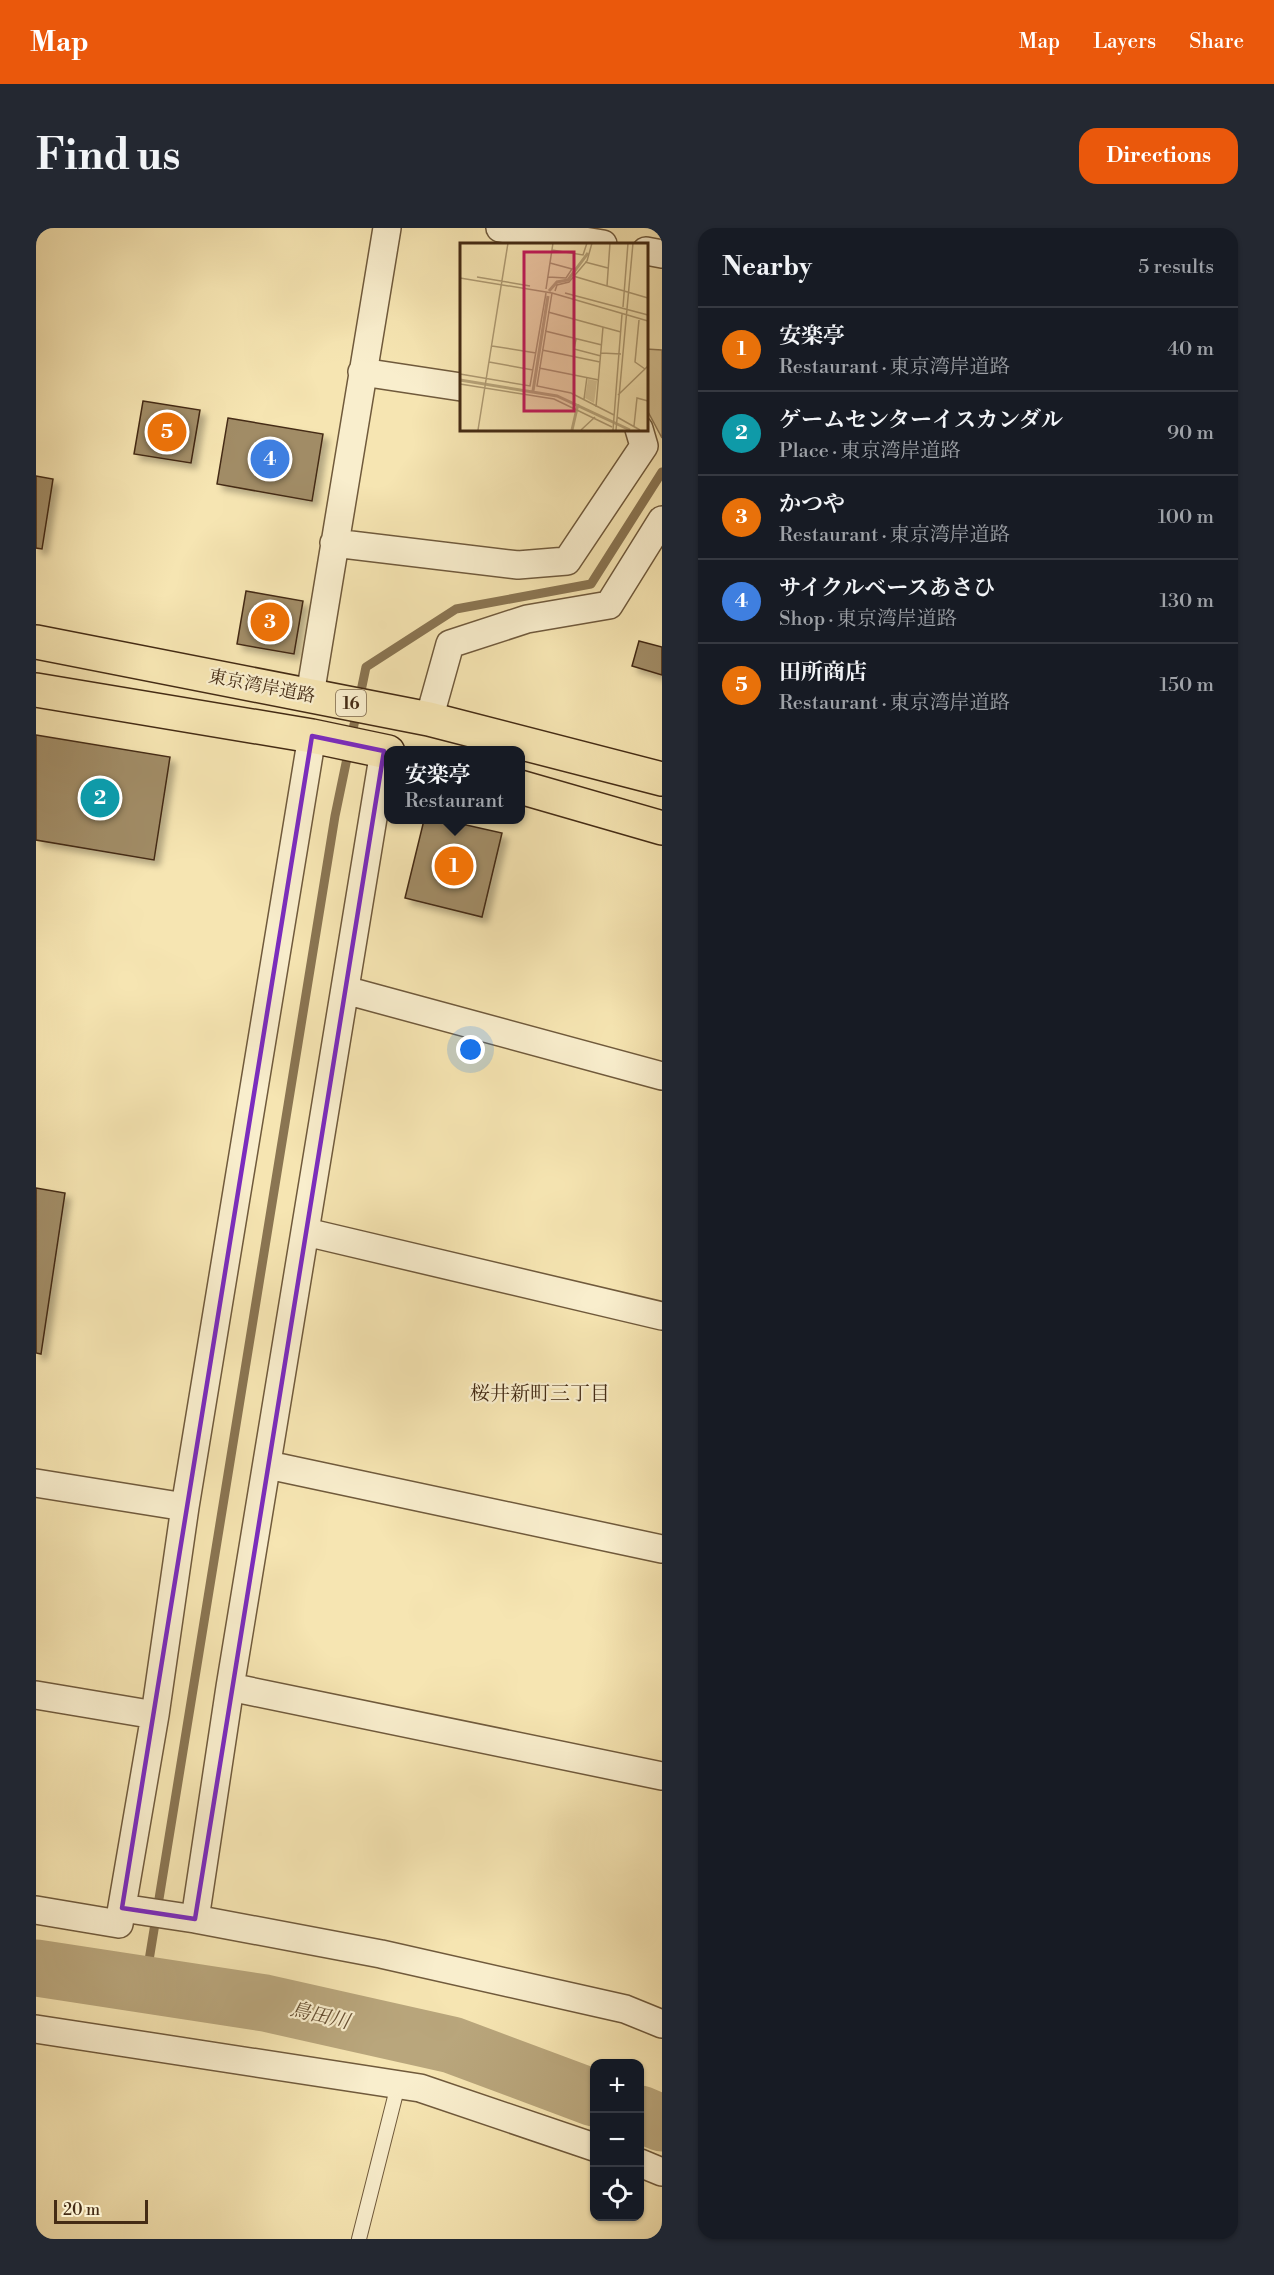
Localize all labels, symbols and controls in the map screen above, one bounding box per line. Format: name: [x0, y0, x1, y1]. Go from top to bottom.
text: Map: [30, 25, 89, 60]
text: Map: [1019, 29, 1060, 55]
text: Layers: [1093, 29, 1156, 55]
text: Share: [1189, 29, 1244, 55]
button: Directions: [1079, 128, 1238, 184]
text: Find us: [36, 130, 180, 183]
inset map: [460, 243, 647, 430]
text: Nearby: [722, 251, 812, 283]
text: 5 results: [1138, 255, 1214, 280]
text: 安楽亭: [779, 323, 845, 350]
text: 1: [737, 337, 746, 362]
text: 40 m: [1167, 337, 1214, 362]
text: Restaurant · 東京湾岸道路: [779, 355, 1010, 380]
text: ゲームセンターイスカンダル: [779, 407, 1063, 434]
pin: 5: [148, 410, 186, 454]
text: 2: [735, 421, 748, 446]
text: 90 m: [1167, 421, 1214, 446]
pin: 4: [250, 436, 290, 482]
text: Place · 東京湾岸道路: [779, 439, 960, 464]
text: かつや: [779, 491, 845, 518]
text: 3: [735, 505, 748, 530]
text: 100 m: [1158, 505, 1214, 530]
text: Restaurant · 東京湾岸道路: [779, 523, 1010, 548]
text: サイクルベースあさひ: [779, 575, 995, 602]
text: 4: [735, 589, 748, 614]
text: 130 m: [1159, 589, 1214, 614]
pin: 3: [250, 600, 290, 644]
text: Shop · 東京湾岸道路: [779, 607, 957, 632]
text: 田所商店: [779, 659, 867, 686]
street label: 東京湾岸道路: [207, 665, 317, 708]
text: 5: [735, 673, 748, 698]
text: 150 m: [1159, 673, 1214, 698]
road number: 16: [336, 690, 366, 716]
text: Restaurant · 東京湾岸道路: [779, 691, 1010, 716]
popup: [384, 746, 525, 824]
text: 安楽亭: [405, 762, 471, 789]
pin: 2: [80, 776, 120, 820]
text: Restaurant: [405, 789, 504, 814]
pin: 1: [434, 844, 474, 888]
your location: [456, 1035, 485, 1064]
district label: 桜井新町三丁目: [470, 1382, 610, 1407]
water label: 鳥田川: [288, 1998, 354, 2036]
map controls: [590, 2059, 644, 2221]
button: +: [590, 2059, 644, 2113]
button: −: [590, 2113, 644, 2167]
button: locate: [590, 2167, 644, 2221]
scale bar: [54, 2197, 148, 2224]
text: 20 m: [63, 2200, 100, 2220]

